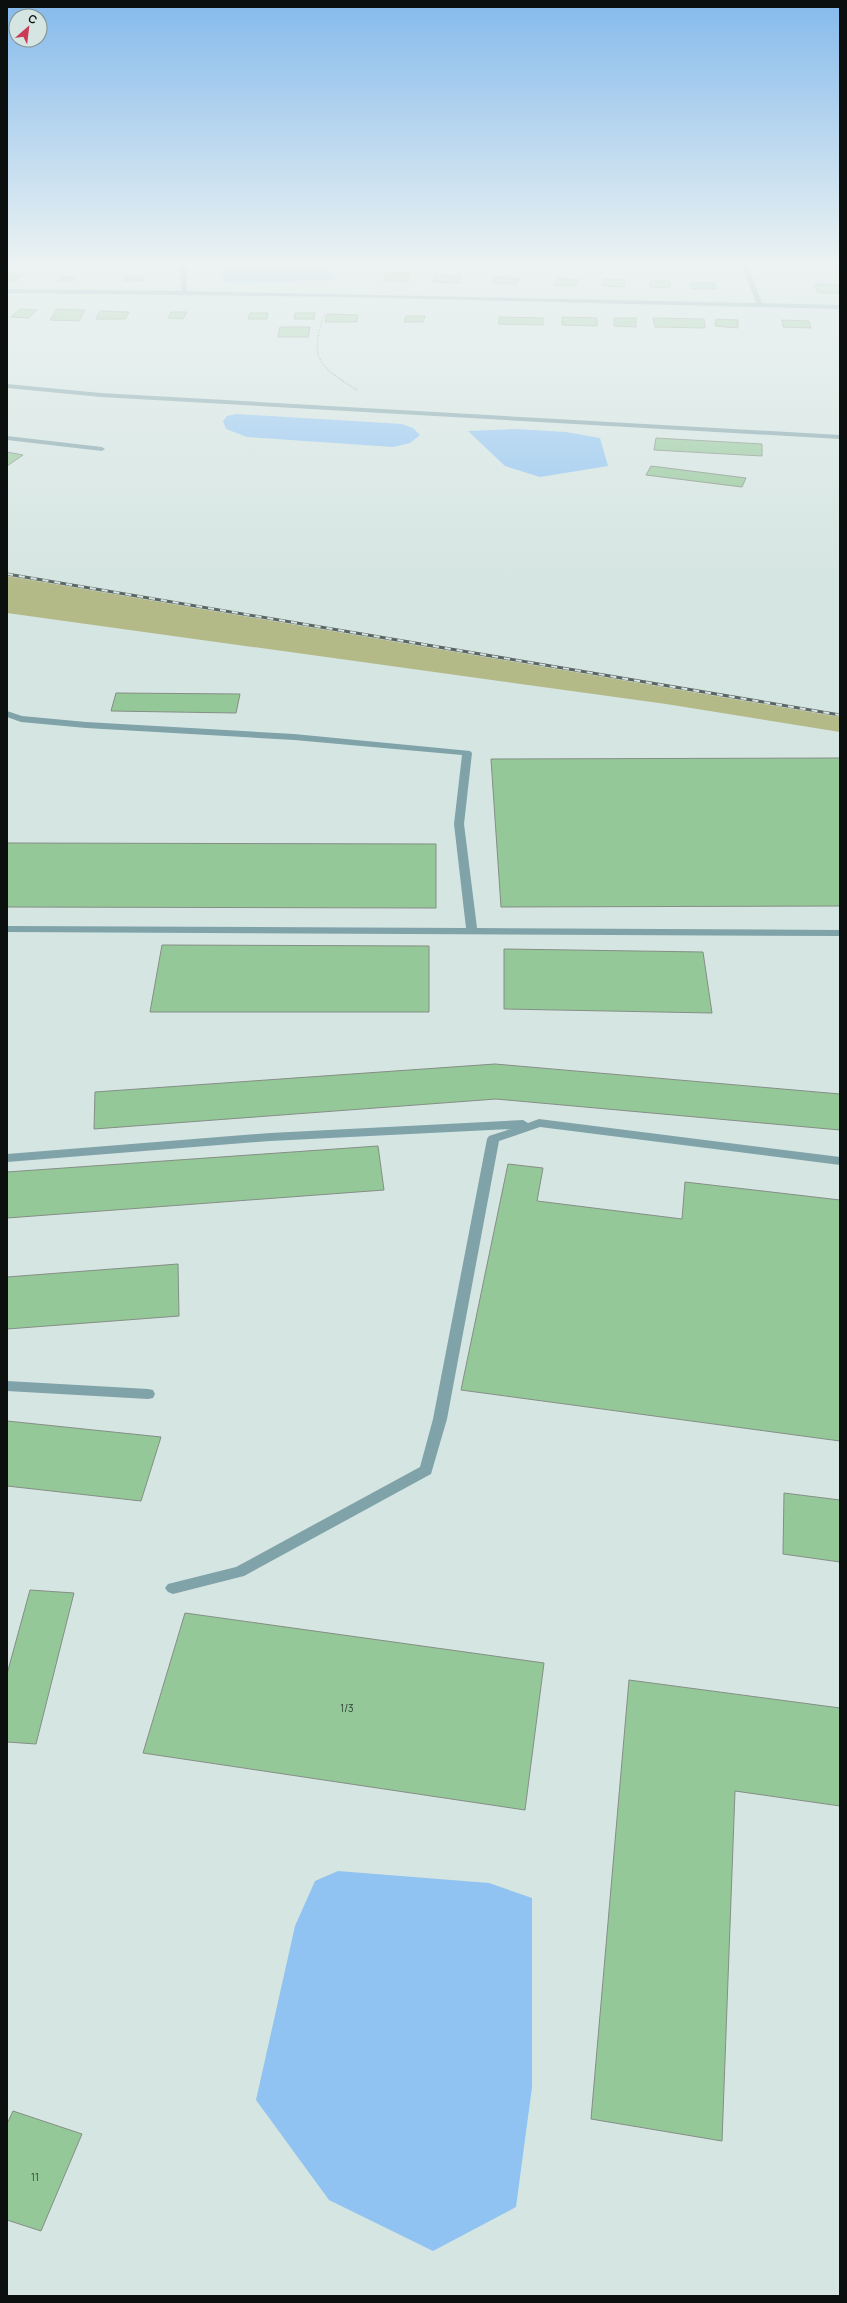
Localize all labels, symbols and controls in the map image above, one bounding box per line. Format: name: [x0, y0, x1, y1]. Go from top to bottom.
north arrow: [8, 8, 48, 48]
text: С: [26, 10, 40, 27]
house number: 1/3: [340, 1701, 354, 1715]
house number: 11: [31, 2170, 39, 2184]

